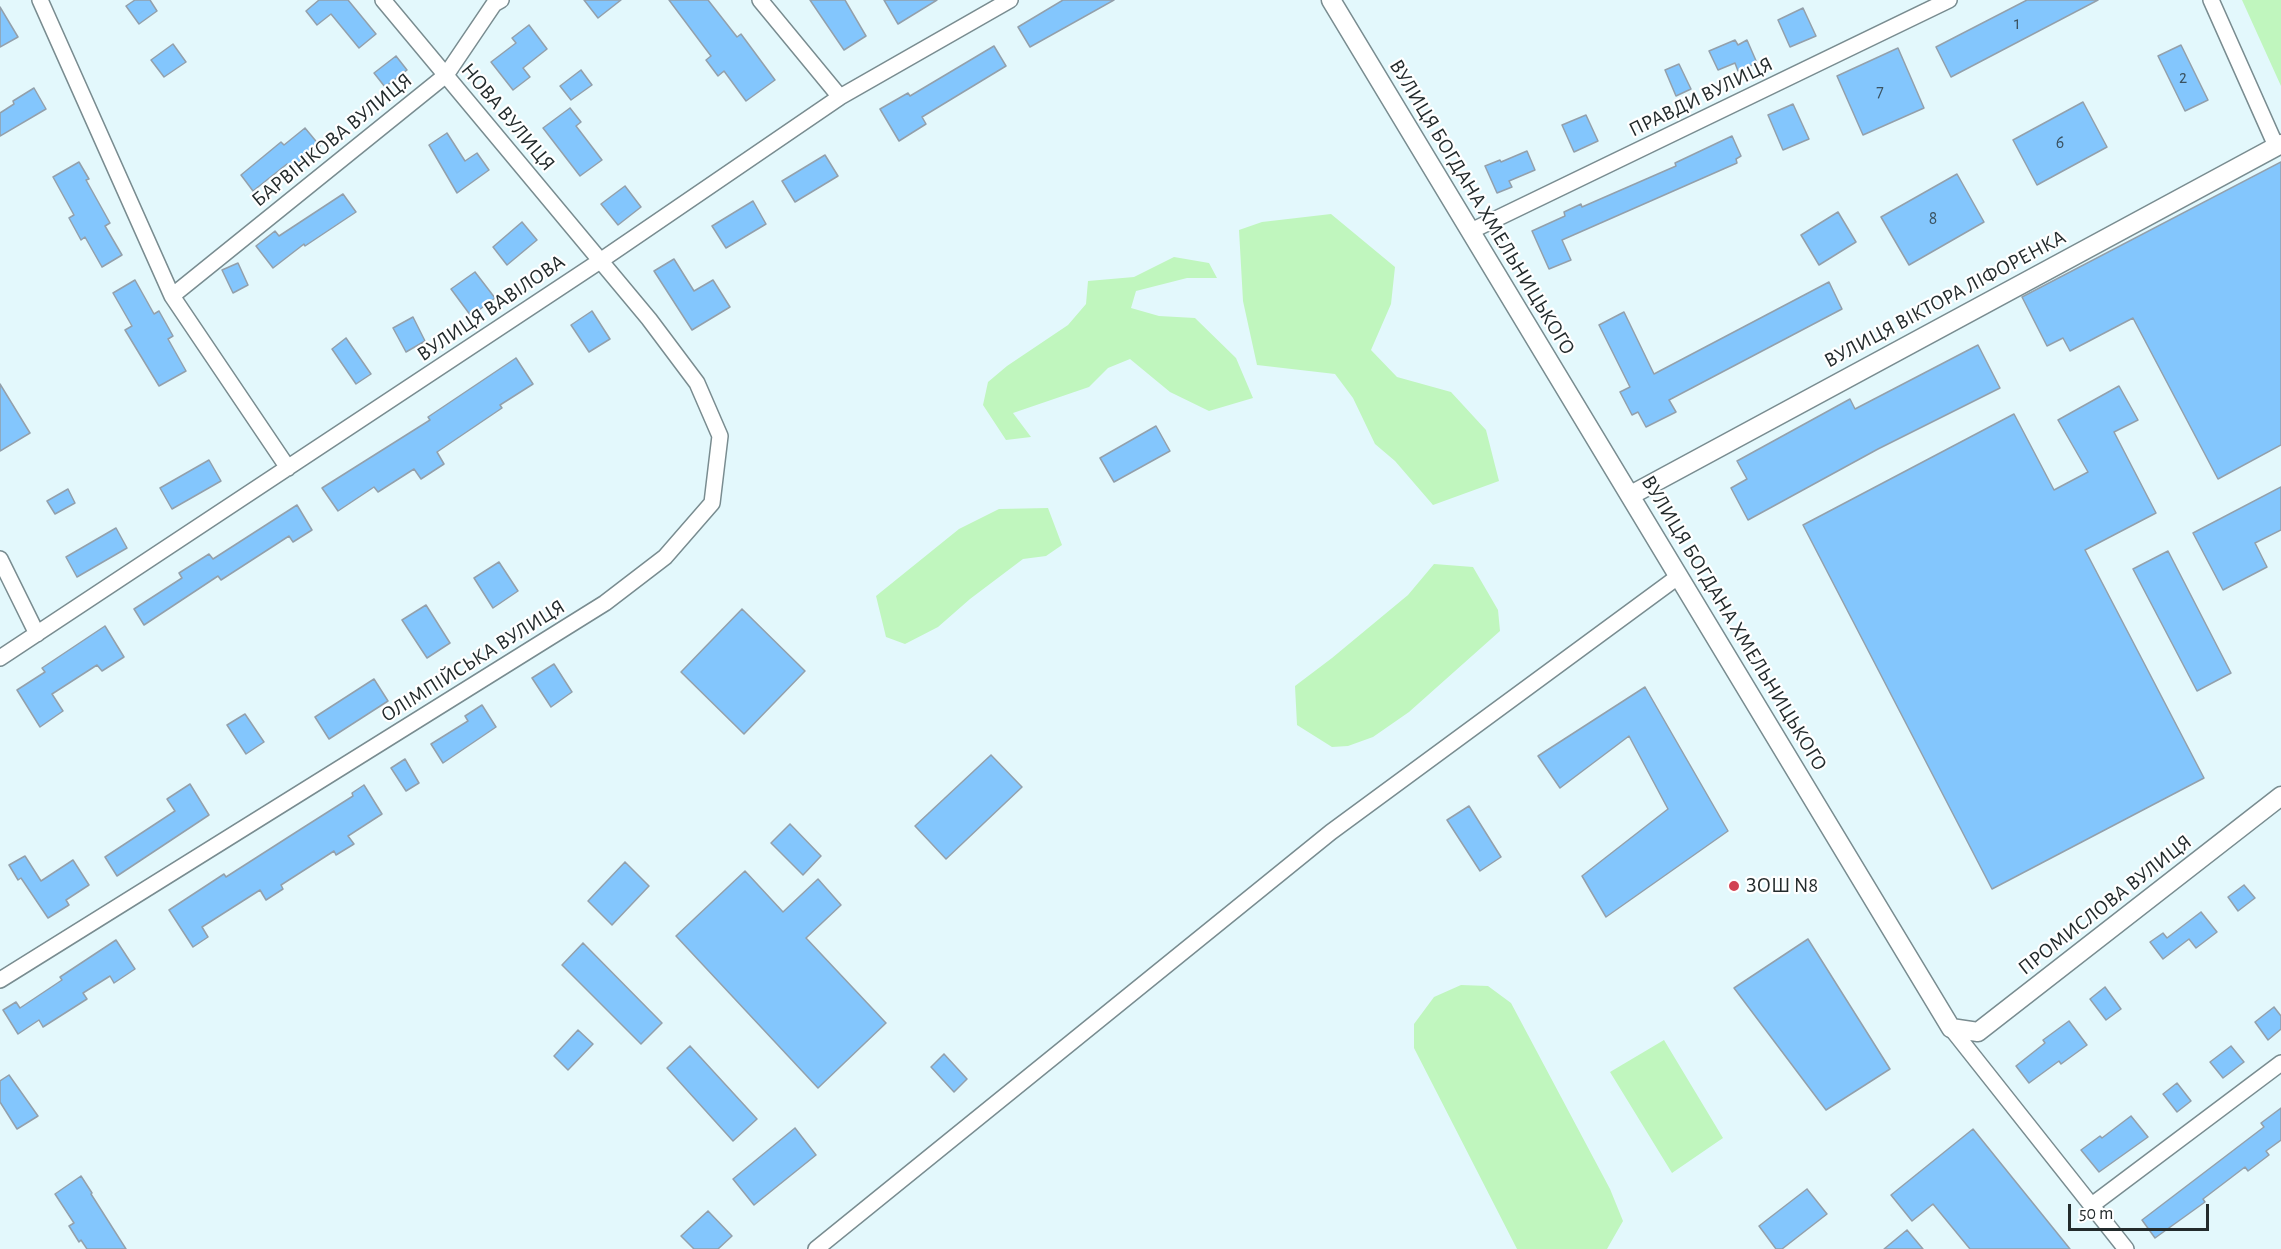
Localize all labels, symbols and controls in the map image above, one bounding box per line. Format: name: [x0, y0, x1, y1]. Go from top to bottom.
house number: 1: [2014, 13, 2020, 35]
street label: ПРАВДИ ВУЛИЦЯ: [1625, 51, 1777, 143]
street label: ВУЛИЦЯ БОГДАНА ХМЕЛЬНИЦЬКОГО: [1384, 55, 1580, 359]
street label: НОВА ВУЛИЦЯ: [456, 58, 560, 176]
house number: 2: [2179, 67, 2187, 89]
street label: БАРВІНКОВА ВУЛИЦЯ: [247, 68, 417, 212]
house number: 7: [1876, 81, 1884, 103]
house number: 6: [2056, 132, 2064, 154]
house number: 8: [1929, 208, 1937, 230]
street label: ВУЛИЦЯ ВІКТОРА ЛІФОРЕНКА: [1820, 225, 2070, 373]
street label: ВУЛИЦЯ ВАВІЛОВА: [412, 249, 570, 367]
street label: ВУЛИЦЯ БОГДАНА ХМЕЛЬНИЦЬКОГО: [1636, 471, 1832, 775]
street label: ОЛІМПІЙСЬКА ВУЛИЦЯ: [376, 594, 570, 728]
street label: ПРОМИСЛОВА ВУЛИЦЯ: [2013, 829, 2197, 981]
place label: ЗОШ N8: [1746, 873, 1818, 899]
marker: ЗОШ N8: [1727, 879, 1741, 893]
scale bar: [2071, 1192, 2212, 1230]
text: 50 m: [2079, 1205, 2113, 1223]

